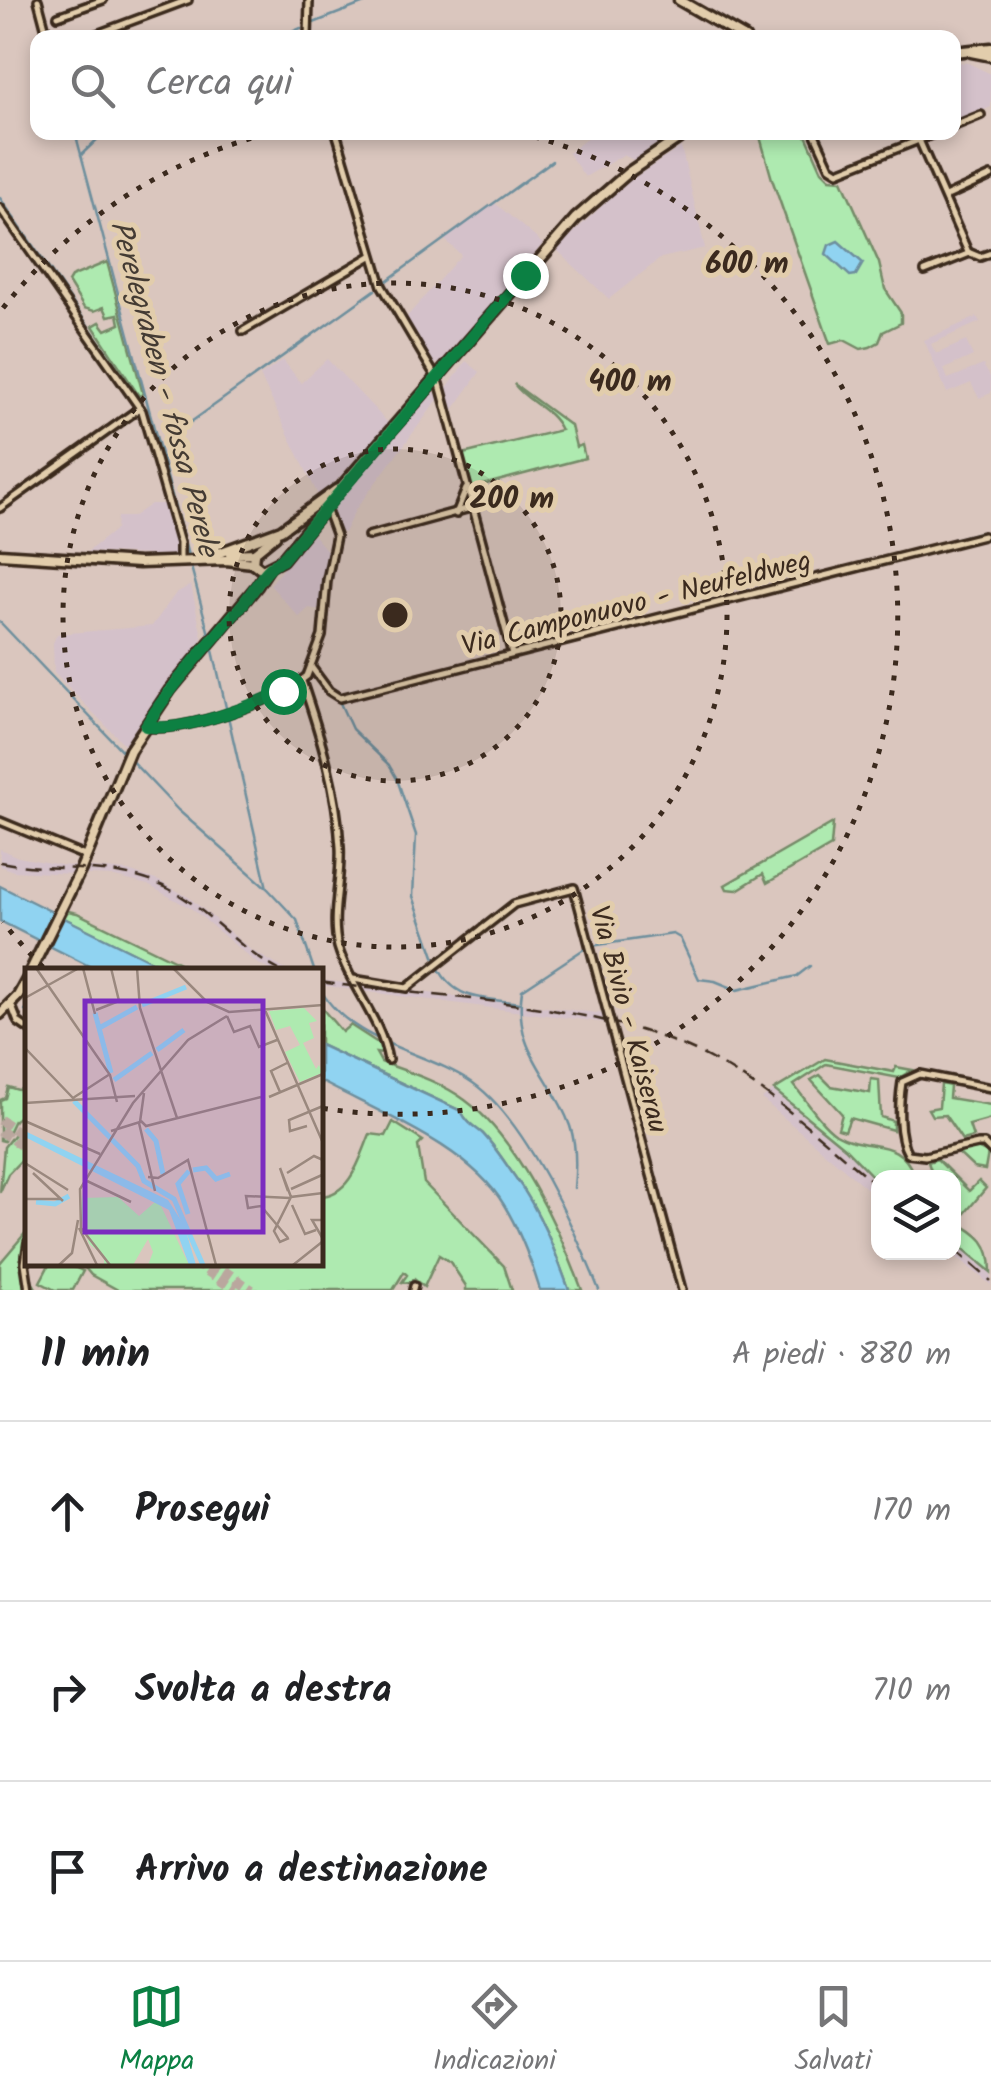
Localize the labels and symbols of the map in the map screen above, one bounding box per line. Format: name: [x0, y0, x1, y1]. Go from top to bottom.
water label: Perelegraben - fossa Perele: [95, 215, 232, 564]
text: 600 m: [705, 241, 789, 289]
route end: [503, 253, 549, 299]
text: 400 m: [588, 359, 672, 407]
text: 200 m: [470, 476, 554, 524]
street label: Via Camponuovo - Neufeldweg: [457, 539, 816, 670]
centre of rings: [377, 597, 413, 633]
route start: [261, 669, 307, 715]
street label: Via Bivio - Kaiserau: [576, 901, 680, 1138]
inset map: [25, 968, 322, 1265]

